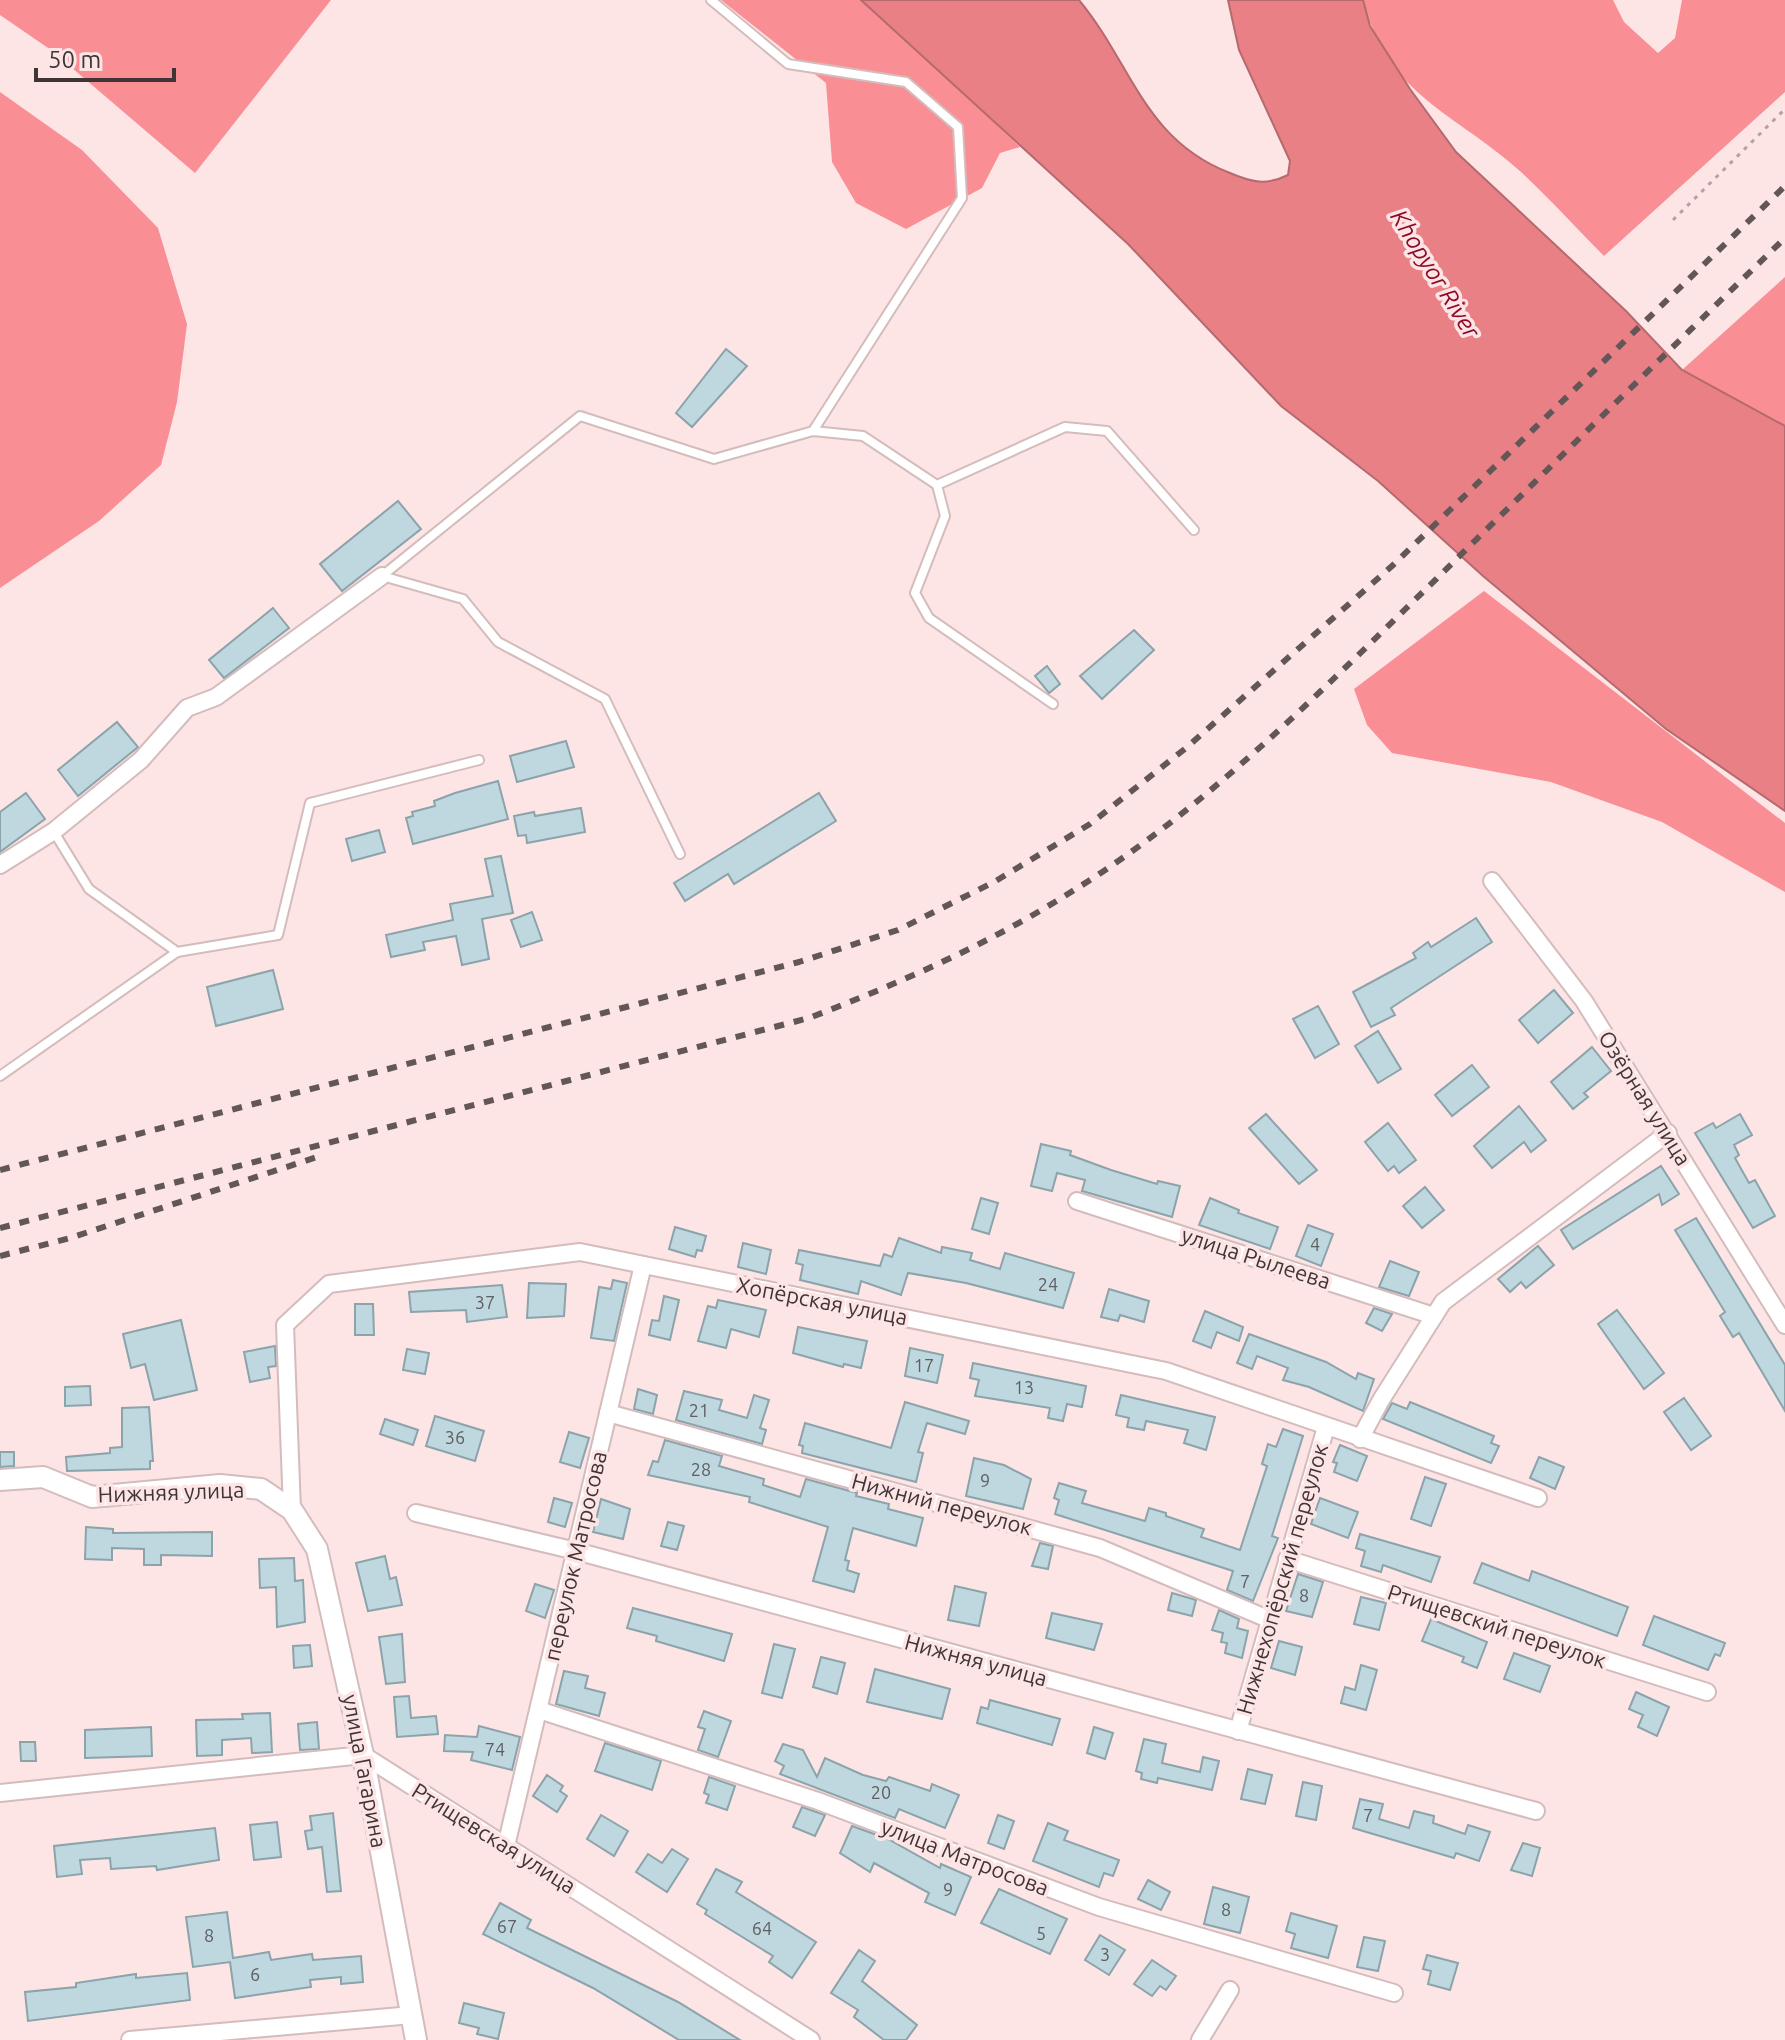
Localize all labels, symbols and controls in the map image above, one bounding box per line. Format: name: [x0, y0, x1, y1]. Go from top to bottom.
scale bar: [36, 32, 174, 82]
text: 50 m: [48, 46, 101, 73]
water label: Khopyor River: [1385, 205, 1486, 344]
street label: Озёрная улица: [1594, 1026, 1697, 1170]
street label: улица Рылеева: [1178, 1222, 1334, 1293]
house number: 4: [1310, 1234, 1320, 1254]
street label: Хопёрская улица: [734, 1272, 910, 1329]
house number: 24: [1038, 1274, 1058, 1294]
house number: 37: [475, 1292, 495, 1312]
house number: 17: [914, 1355, 934, 1375]
house number: 13: [1014, 1377, 1034, 1397]
house number: 21: [689, 1400, 709, 1420]
house number: 36: [445, 1427, 465, 1447]
street label: Нижнехопёрский переулок: [1231, 1441, 1332, 1717]
street label: переулок Матросова: [538, 1449, 611, 1663]
house number: 28: [691, 1459, 711, 1479]
street label: Нижний переулок: [849, 1467, 1035, 1540]
house number: 9: [980, 1470, 990, 1490]
street label: Нижняя улица: [97, 1476, 245, 1507]
house number: 7: [1240, 1571, 1250, 1591]
street label: Ртищевский переулок: [1385, 1578, 1609, 1673]
house number: 8: [1299, 1585, 1309, 1605]
street label: Нижняя улица: [902, 1628, 1050, 1691]
street label: улица Гагарина: [338, 1692, 393, 1850]
house number: 74: [485, 1739, 505, 1759]
street label: Ртищевская улица: [408, 1777, 581, 1898]
house number: 20: [871, 1782, 891, 1802]
house number: 7: [1363, 1805, 1373, 1825]
street label: улица Матросова: [878, 1813, 1053, 1900]
house number: 9: [943, 1879, 953, 1899]
house number: 8: [1221, 1899, 1231, 1919]
house number: 67: [497, 1916, 517, 1936]
house number: 64: [752, 1918, 772, 1938]
house number: 5: [1036, 1923, 1046, 1943]
house number: 8: [204, 1925, 214, 1945]
house number: 3: [1100, 1944, 1110, 1964]
house number: 6: [250, 1964, 260, 1984]

